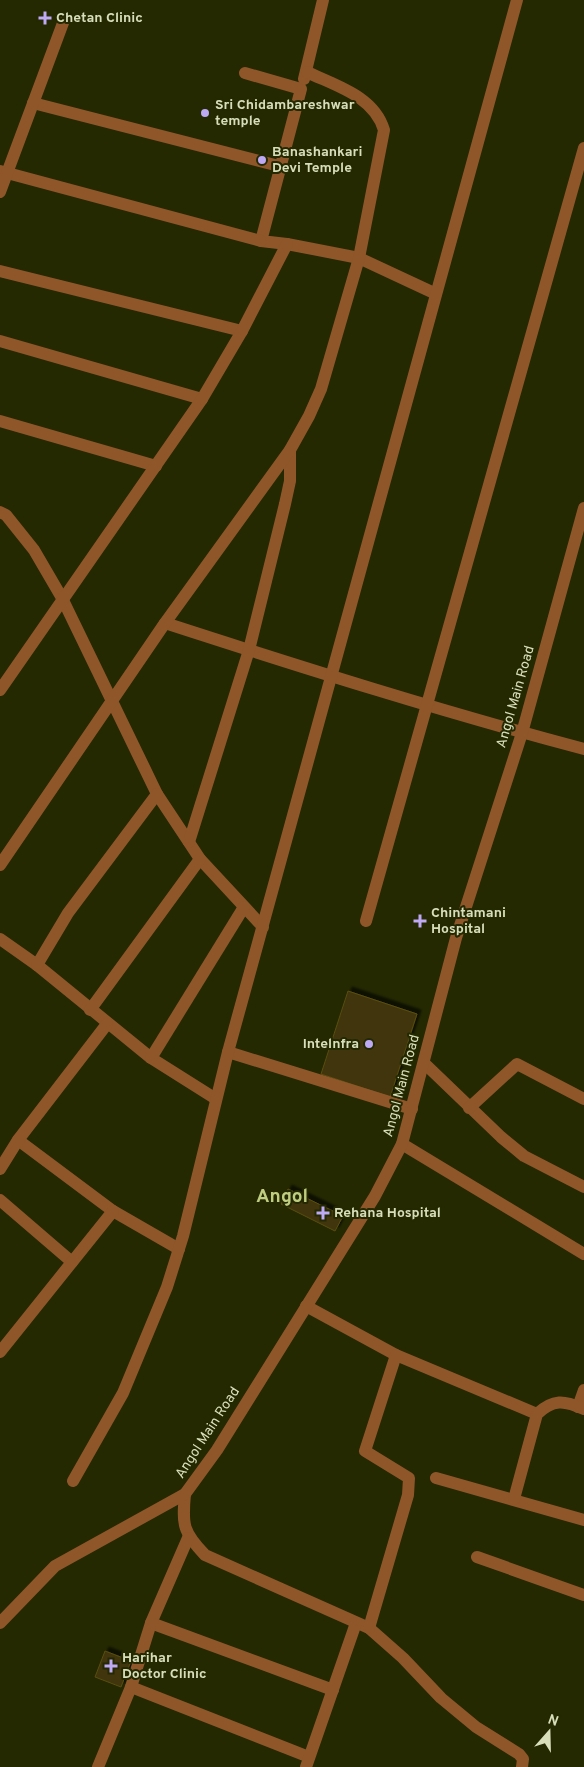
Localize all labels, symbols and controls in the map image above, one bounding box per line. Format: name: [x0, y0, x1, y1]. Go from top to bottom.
place label: Chetan Clinic: [56, 10, 143, 27]
marker: Chetan Clinic: [38, 11, 52, 25]
place label: Sri Chidambareshwar temple: [215, 97, 355, 130]
marker: Sri Chidambareshwar temple: [199, 107, 211, 119]
place label: Banashankari Devi Temple: [272, 144, 362, 177]
marker: Banashankari Devi Temple: [256, 154, 268, 166]
street label: Angol Main Road: [493, 644, 539, 750]
place label: Chintamani Hospital: [431, 905, 506, 938]
marker: Chintamani Hospital: [413, 914, 427, 928]
street label: Angol Main Road: [380, 1033, 424, 1139]
place label: Intelnfra: [303, 1036, 359, 1053]
marker: Intelnfra: [363, 1038, 375, 1050]
district label: Angol: [256, 1185, 308, 1209]
place label: Rehana Hospital: [334, 1205, 441, 1222]
marker: Rehana Hospital: [316, 1206, 330, 1220]
street label: Angol Main Road: [172, 1384, 244, 1482]
place label: Harihar Doctor Clinic: [122, 1650, 207, 1683]
marker: Harihar Doctor Clinic: [104, 1659, 118, 1673]
north arrow: [524, 1707, 574, 1757]
text: N: [545, 1711, 561, 1731]

